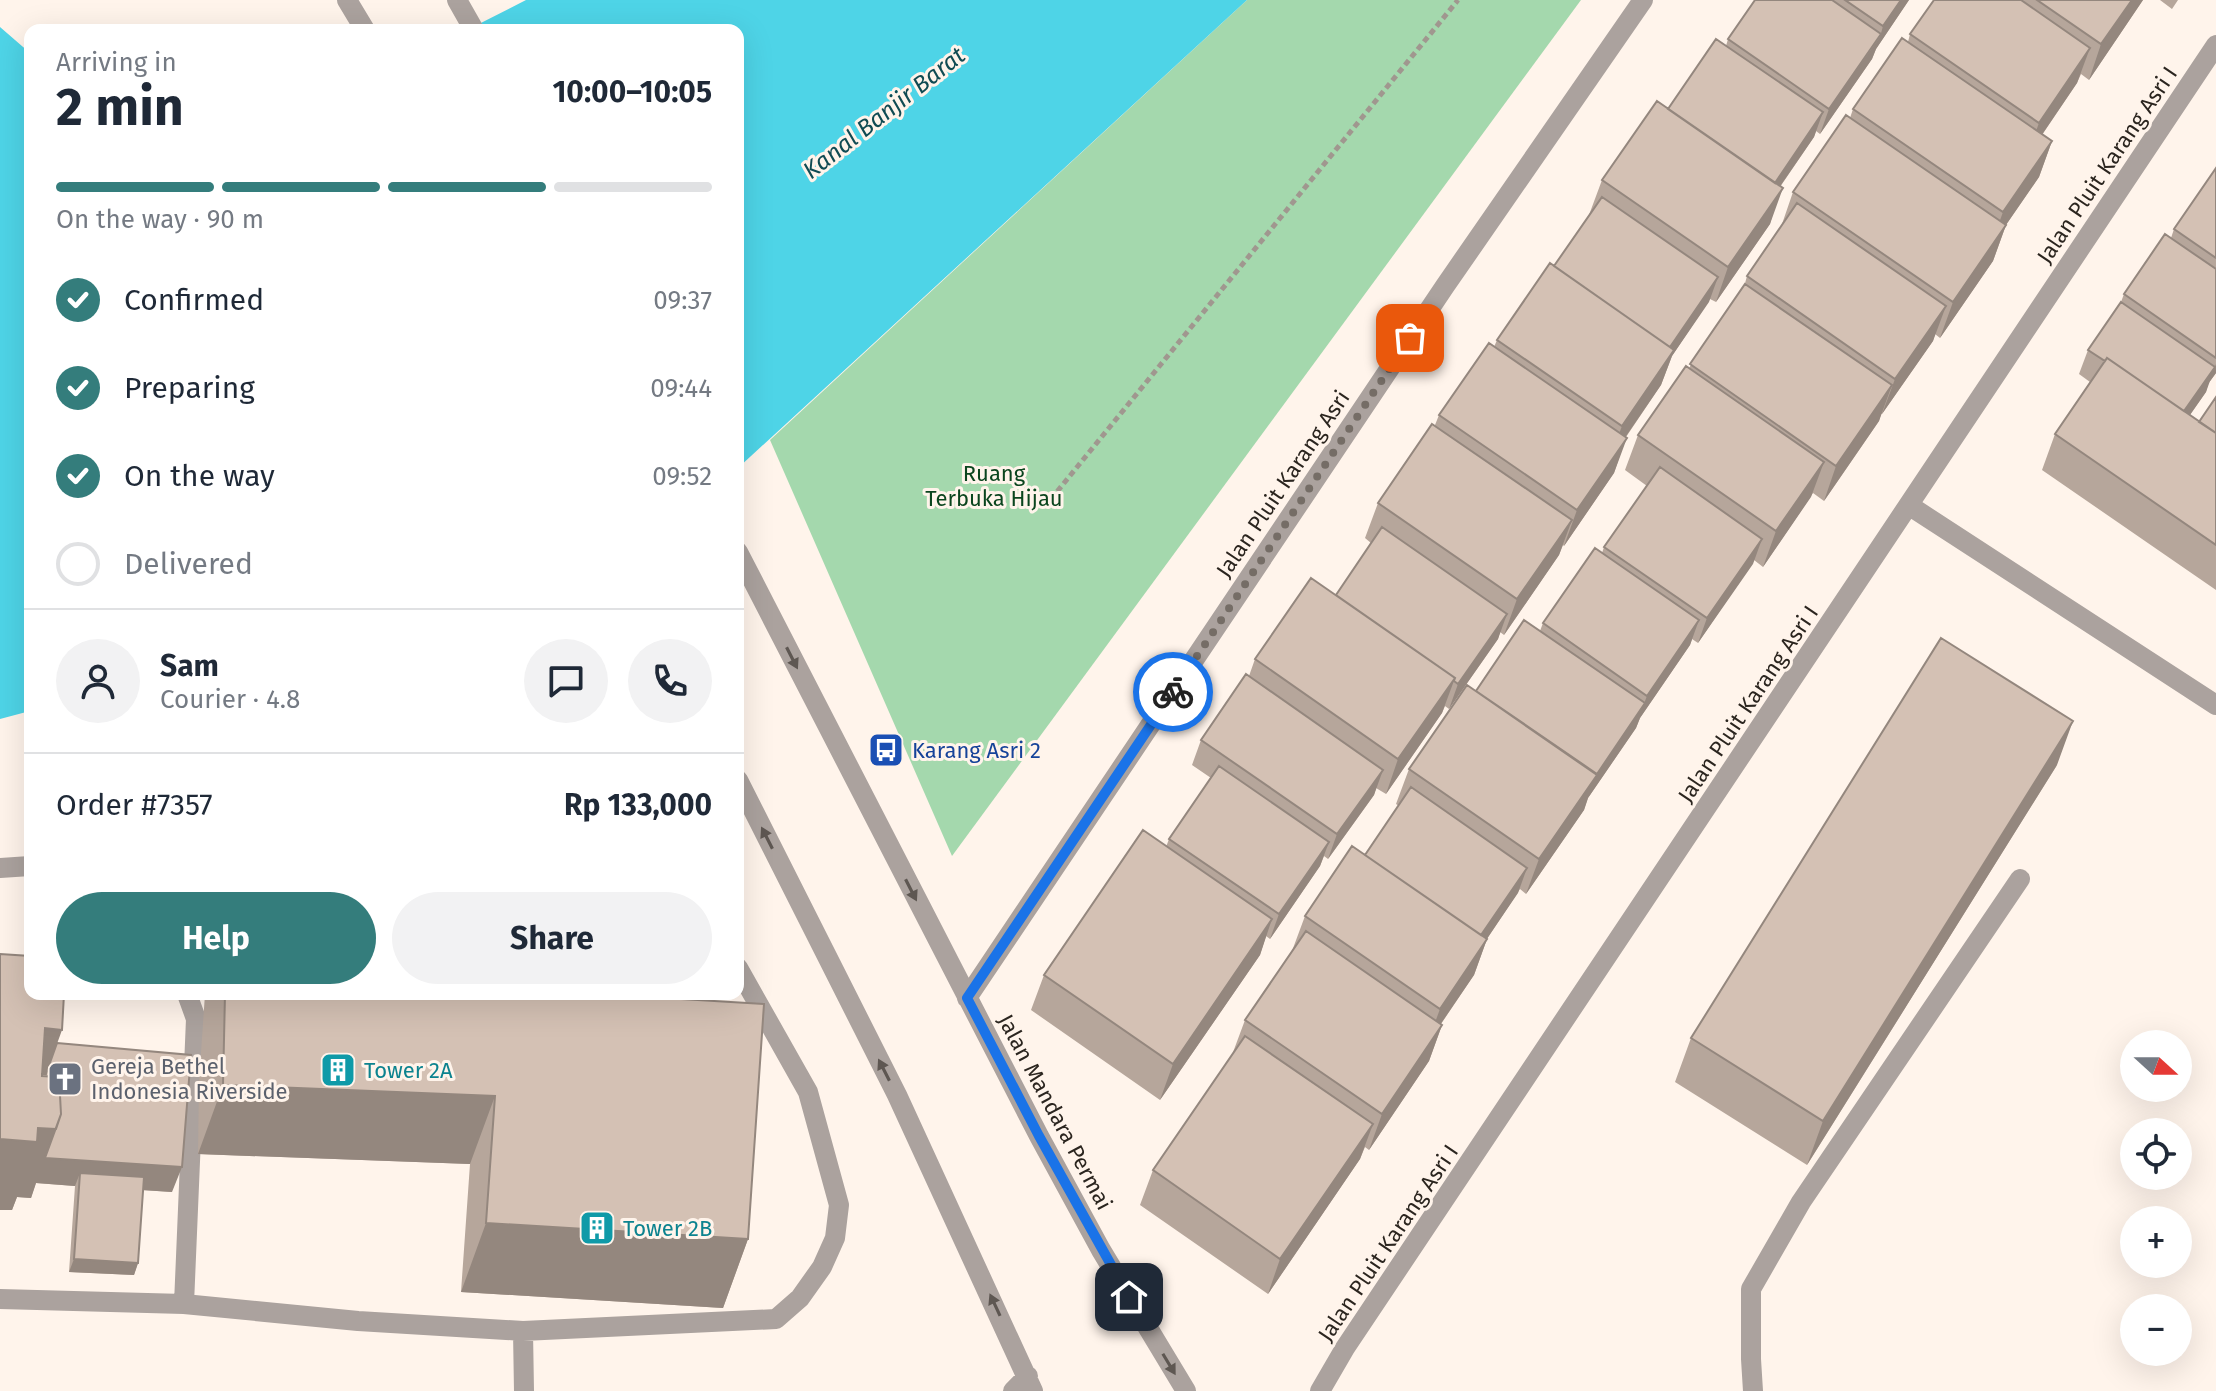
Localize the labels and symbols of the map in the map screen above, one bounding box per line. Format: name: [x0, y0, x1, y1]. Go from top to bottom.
water label: Kanal Banjir Barat: [798, 41, 971, 185]
street label: Jalan Pluit Karang Asri I: [2031, 61, 2183, 269]
pin: [1376, 304, 1444, 372]
street label: Jalan Pluit Karang Asri: [1210, 385, 1356, 583]
park label: Ruang Terbuka Hijau: [925, 460, 1063, 512]
street label: Jalan Pluit Karang Asri I: [1672, 600, 1824, 808]
one-way arrow: [786, 647, 799, 670]
courier: [1133, 652, 1213, 732]
bus stop icon: Karang Asri 2: [867, 731, 905, 769]
place label: Karang Asri 2: [912, 737, 1041, 764]
one-way arrow: [760, 826, 774, 849]
one-way arrow: [905, 878, 918, 901]
street label: Jalan Mandara Permai: [992, 1010, 1118, 1214]
north arrow: [2120, 1030, 2192, 1102]
building icon: Tower 2A: [319, 1051, 357, 1089]
place label: Gereja Bethel Indonesia Riverside: [91, 1053, 288, 1105]
place label: Tower 2A: [364, 1057, 453, 1084]
one-way arrow: [877, 1058, 891, 1081]
church icon: Gereja Bethel Indonesia Riverside: [46, 1060, 84, 1098]
street label: Jalan Pluit Karang Asri I: [1312, 1139, 1464, 1347]
building icon: Tower 2B: [578, 1209, 616, 1247]
place label: Tower 2B: [623, 1215, 712, 1242]
pin: [1095, 1263, 1163, 1331]
one-way arrow: [988, 1293, 1002, 1317]
one-way arrow: [1162, 1353, 1176, 1375]

